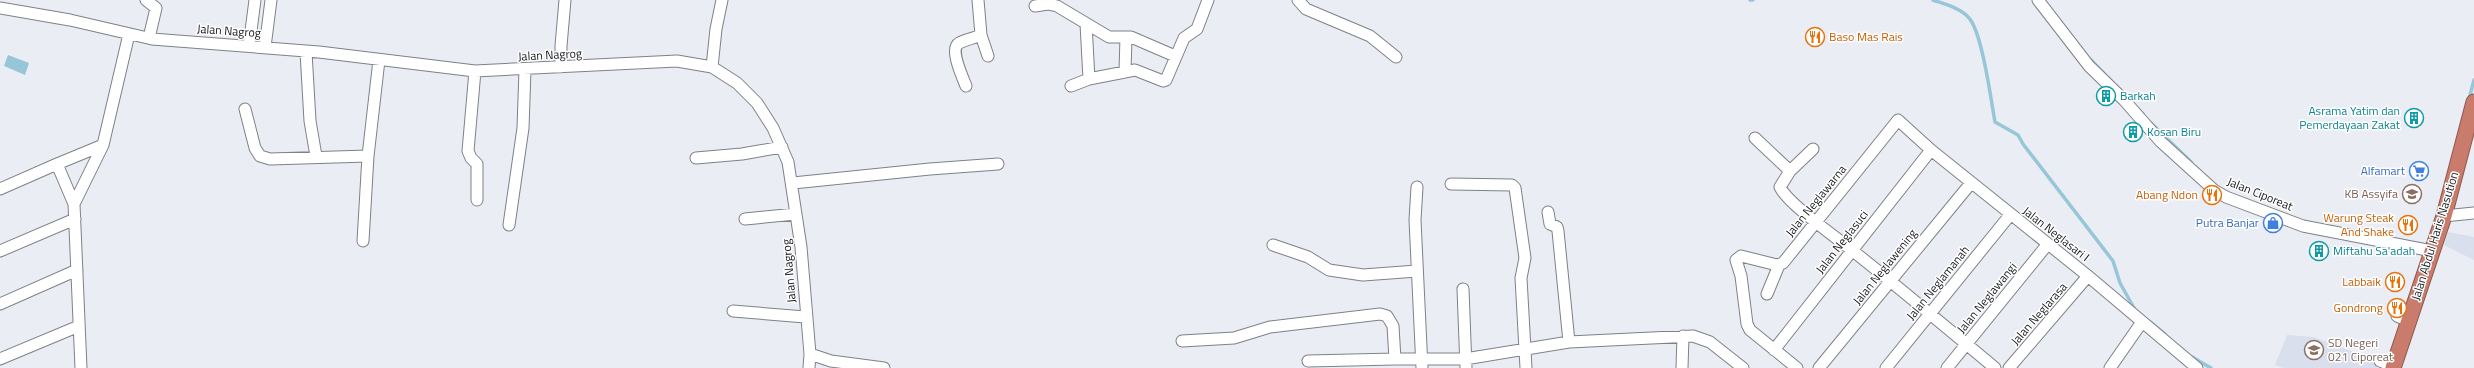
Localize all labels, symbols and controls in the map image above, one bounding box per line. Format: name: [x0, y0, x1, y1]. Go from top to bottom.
street label: Jalan Nagrog: [196, 19, 262, 42]
restaurant icon: Baso Mas Rais: [1804, 26, 1826, 48]
place label: Baso Mas Rais: [1829, 27, 1903, 46]
street label: Jalan Nagrog: [517, 43, 583, 66]
building icon: Barkah: [2095, 85, 2117, 107]
place label: Barkah: [2120, 86, 2156, 105]
place label: Asrama Yatim dan Pemerdayaan Zakat: [2299, 101, 2401, 134]
building icon: Asrama Yatim dan Pemerdayaan Zakat: [2403, 107, 2425, 129]
building icon: Kosan Biru: [2122, 121, 2144, 143]
place label: Kosan Biru: [2147, 122, 2201, 141]
street label: Jalan Neglawarna: [1780, 160, 1851, 241]
supermarket icon: Alfamart: [2408, 160, 2430, 182]
place label: Alfamart: [2361, 161, 2406, 180]
street label: Jalan Abdul Haris Nasution: [2406, 169, 2463, 303]
street label: Jalan Ciporeat: [2224, 172, 2297, 216]
school or university icon: KB Assyifa: [2401, 183, 2423, 205]
restaurant icon: Abang Ndon: [2201, 184, 2223, 206]
place label: KB Assyifa: [2345, 184, 2398, 203]
place label: Abang Ndon: [2136, 185, 2198, 204]
street label: Jalan Neglasari I: [2019, 201, 2094, 266]
street label: Jalan Neglasuci: [1811, 206, 1873, 278]
place label: Warung Steak And Shake: [2323, 208, 2394, 241]
shop icon: Putra Banjar: [2262, 212, 2284, 234]
place label: Putra Banjar: [2196, 213, 2259, 232]
restaurant icon: Warung Steak And Shake: [2397, 214, 2419, 236]
street label: Jalan Neglawening: [1848, 224, 1921, 309]
street label: Jalan Nagrog: [776, 238, 801, 304]
building icon: Miftahu Sa'adah: [2308, 240, 2330, 262]
street label: Jalan Neglamanah: [1901, 241, 1974, 324]
place label: Miftahu Sa'adah: [2333, 241, 2415, 260]
street label: Jalan Neglawangi: [1952, 258, 2021, 337]
restaurant icon: Labbaik: [2384, 271, 2406, 293]
place label: Labbaik: [2342, 272, 2381, 291]
street label: Jalan Neglarasa: [2006, 278, 2071, 349]
restaurant icon: Gondrong: [2386, 297, 2408, 319]
place label: Gondrong: [2333, 298, 2383, 317]
place label: SD Negeri 021 Ciporeat: [2328, 333, 2394, 366]
school or university icon: SD Negeri 021 Ciporeat: [2303, 339, 2325, 361]

